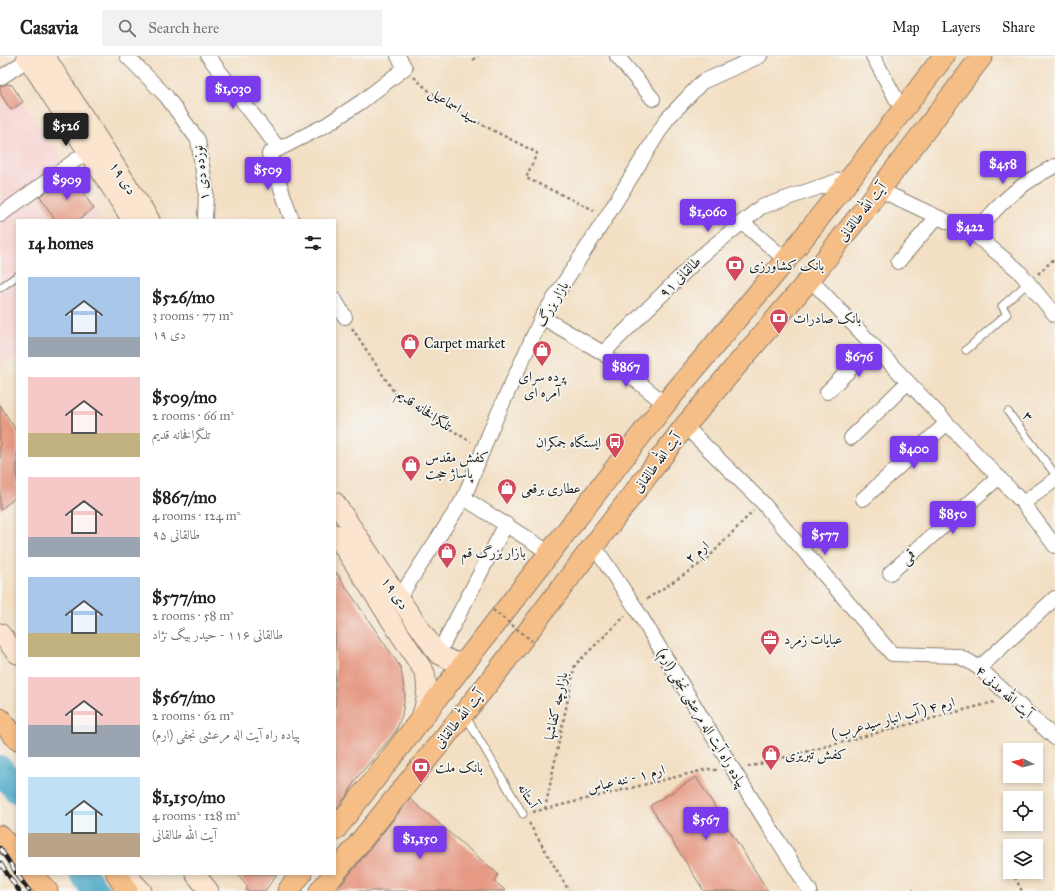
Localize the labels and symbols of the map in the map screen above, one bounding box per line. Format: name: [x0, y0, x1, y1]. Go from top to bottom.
pin: $1,030: [200, 76, 266, 110]
street label: سید اسماعیل: [425, 84, 482, 130]
pin: $526: [42, 113, 90, 147]
street label: نوزده دی ۱: [189, 144, 213, 202]
pin: $458: [979, 151, 1027, 185]
pin: $509: [244, 157, 292, 191]
street label: ۱۹ دی: [106, 158, 140, 198]
pin: $909: [43, 167, 91, 201]
street label: آیت الله طالقانی: [831, 176, 891, 245]
pin: $1,060: [675, 199, 741, 233]
pin: $422: [946, 214, 994, 248]
street label: طالقانی ۹۱: [655, 253, 705, 301]
bank icon: بانک کشاورزی: [724, 254, 746, 282]
place label: بانک کشاورزی: [749, 257, 825, 274]
street label: بازار بزرگ: [532, 278, 572, 330]
bank icon: بانک صادرات: [768, 307, 790, 335]
place label: بانک صادرات: [793, 310, 862, 327]
shop icon: Carpet market: [399, 332, 421, 360]
place label: Carpet market: [424, 335, 506, 352]
shop icon: پرده سرای آمره ای: [531, 339, 553, 367]
pin: $676: [835, 344, 883, 378]
pin: $867: [602, 354, 650, 388]
place label: پرده سرای آمره ای: [518, 368, 567, 402]
street label: تلگرافخانه قدیم: [391, 385, 455, 438]
street label: ۳: [1019, 408, 1037, 424]
street label: آیت الله طالقانی: [627, 427, 686, 496]
bus stop icon: ایستگاه جمکران: [604, 431, 626, 459]
place label: ایستگاه جمکران: [536, 433, 601, 452]
pin: $400: [890, 436, 938, 470]
place label: کفش مقدس پاساژ حجت: [425, 449, 489, 484]
shop icon: کفش مقدس پاساژ حجت: [400, 454, 422, 482]
shop icon: عطاری برقعی: [496, 477, 518, 505]
place label: عطاری برقعی: [521, 480, 581, 498]
pin: $850: [929, 501, 977, 535]
pin: $577: [801, 522, 849, 556]
street label: ارم ۲: [681, 537, 715, 570]
shop icon: بازار بزرگ قم: [436, 541, 458, 569]
place label: بازار بزرگ قم: [461, 544, 526, 566]
street label: قمی: [897, 546, 919, 569]
street label: ۱۹ دی: [378, 573, 412, 613]
office icon: عبایات زمرد: [759, 628, 781, 656]
place label: عبایات زمرد: [784, 631, 843, 649]
street label: پیاده راه آیت اله مرعشی نجفی (ارم): [650, 645, 750, 793]
street label: ۴ آیت الله مدنی: [972, 660, 1039, 723]
street label: بازارچه کفاشها: [541, 670, 573, 742]
street label: آیت الله طالقانی: [428, 683, 489, 751]
street label: ارم ۴ ( آب انبار سیدعرب ): [829, 693, 958, 747]
shop icon: کفش تبریزی: [760, 743, 782, 771]
north arrow: [1003, 743, 1043, 783]
place label: کفش تبریزی: [785, 746, 847, 764]
bank icon: بانک ملت: [410, 756, 432, 784]
place label: بانک ملت: [435, 759, 483, 776]
street label: ارم ۱ - ننه عباس: [585, 761, 668, 801]
street label: آستانه: [514, 781, 543, 813]
pin: $567: [682, 807, 730, 841]
pin: $1,150: [387, 826, 453, 860]

